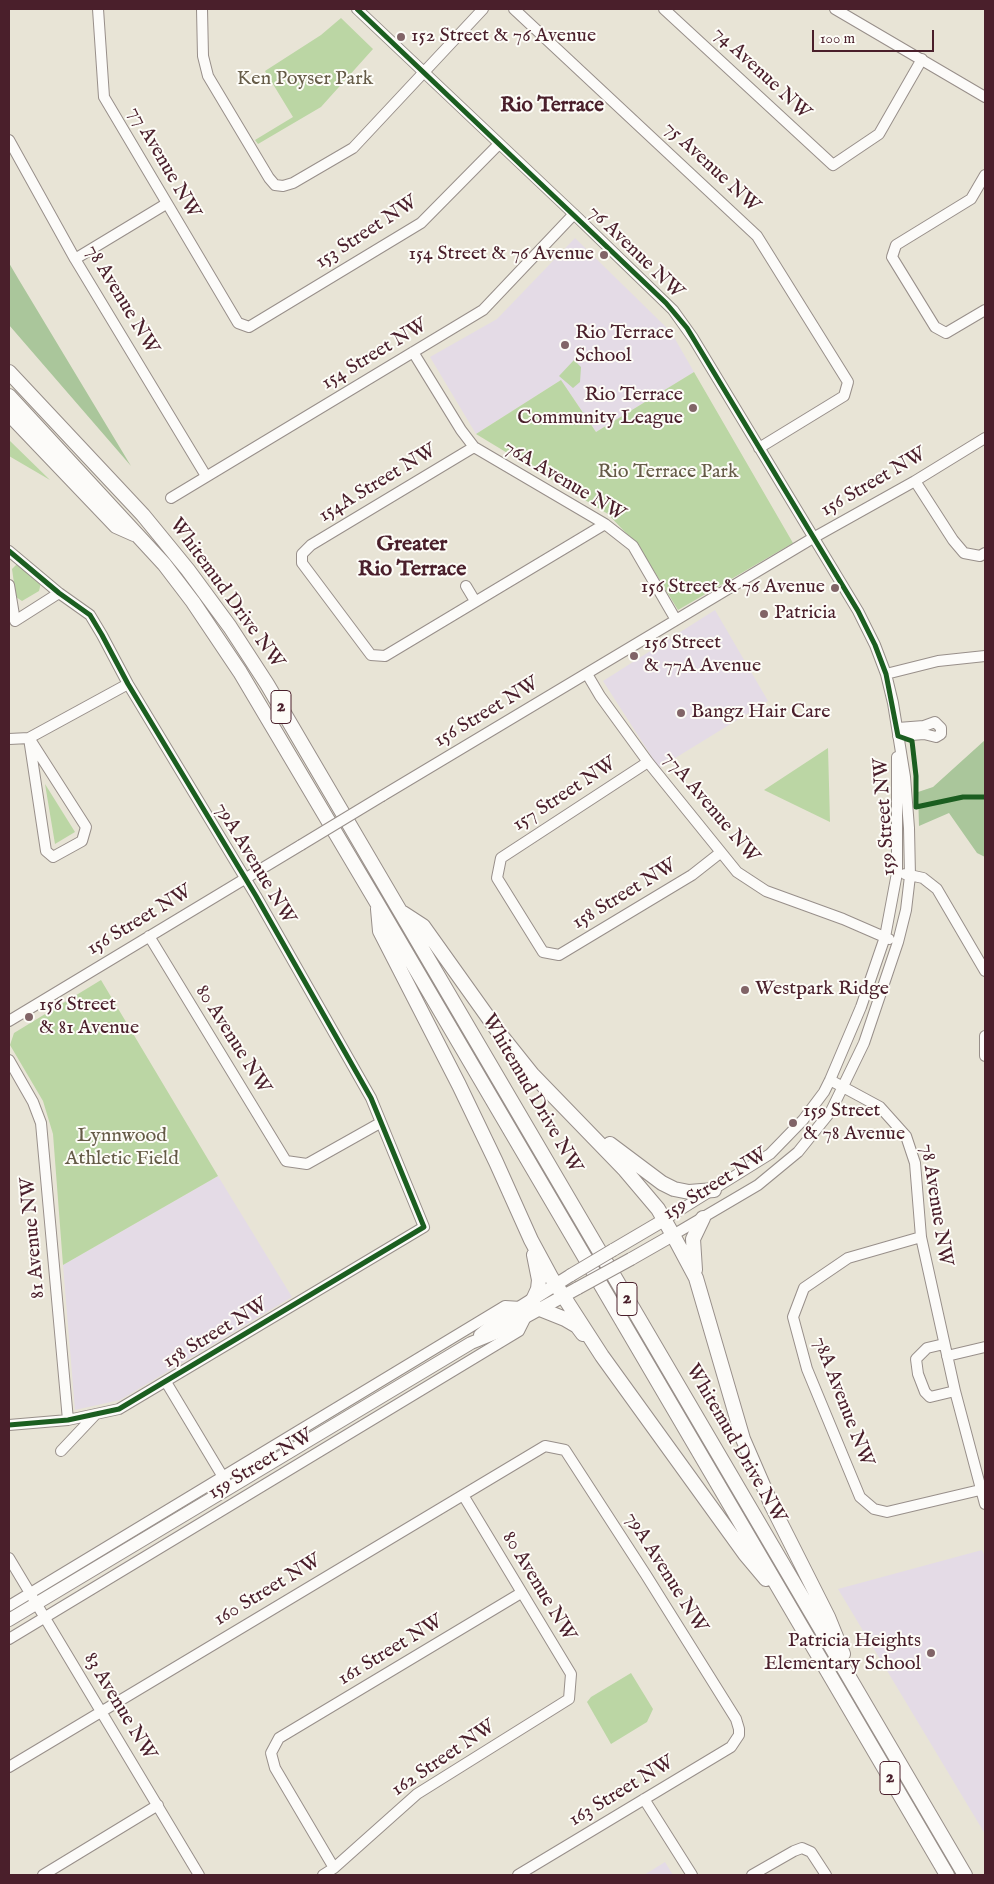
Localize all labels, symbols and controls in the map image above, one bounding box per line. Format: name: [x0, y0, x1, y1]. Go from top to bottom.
scale bar: [814, 20, 936, 52]
street label: 74 Avenue NW: [707, 22, 815, 126]
place label: 152 Street & 76 Avenue: [411, 25, 596, 49]
text: 100 m: [820, 29, 855, 48]
marker: 152 Street & 76 Avenue: [395, 31, 407, 43]
park label: Ken Poyser Park: [237, 68, 373, 92]
district label: Rio Terrace: [500, 94, 604, 120]
street label: 77 Avenue NW: [121, 103, 205, 223]
street label: 75 Avenue NW: [658, 117, 764, 219]
street label: 153 Street NW: [311, 191, 423, 275]
street label: 76 Avenue NW: [582, 201, 688, 305]
street label: 78 Avenue NW: [79, 241, 163, 359]
place label: 154 Street & 76 Avenue: [409, 243, 594, 267]
marker: 154 Street & 76 Avenue: [598, 249, 610, 261]
street label: 154 Street NW: [318, 314, 432, 396]
place label: Rio Terrace School: [575, 322, 674, 369]
marker: Rio Terrace School: [559, 339, 571, 351]
place label: Rio Terrace Community League: [517, 384, 683, 431]
marker: Rio Terrace Community League: [687, 402, 699, 414]
street label: 76A Avenue NW: [499, 436, 629, 528]
street label: 154A Street NW: [315, 440, 441, 528]
street label: 156 Street NW: [817, 443, 931, 523]
park label: Rio Terrace Park: [597, 461, 739, 485]
street label: Whitemud Drive NW: [163, 514, 289, 674]
district label: Greater Rio Terrace: [358, 532, 466, 584]
place label: 156 Street & 76 Avenue: [641, 576, 825, 600]
marker: 156 Street & 76 Avenue: [829, 582, 841, 594]
place label: Patricia: [774, 602, 836, 626]
marker: Patricia: [758, 608, 770, 620]
place label: 156 Street & 77A Avenue: [644, 632, 761, 679]
marker: 156 Street & 77A Avenue: [628, 650, 640, 662]
street label: 156 Street NW: [430, 672, 544, 754]
road number: 2: [271, 690, 291, 724]
place label: Bangz Hair Care: [691, 701, 830, 725]
marker: Bangz Hair Care: [675, 707, 687, 719]
street label: 77A Avenue NW: [656, 747, 764, 869]
street label: 157 Street NW: [509, 753, 621, 837]
street label: 159 Street NW: [870, 757, 902, 877]
street label: 79A Avenue NW: [208, 799, 300, 929]
street label: 158 Street NW: [569, 854, 681, 936]
street label: 156 Street NW: [83, 880, 197, 962]
place label: Westpark Ridge: [755, 978, 889, 1002]
street label: 80 Avenue NW: [189, 981, 275, 1099]
marker: Westpark Ridge: [739, 984, 751, 996]
place label: 156 Street & 81 Avenue: [39, 994, 139, 1041]
street label: Whitemud Drive NW: [476, 1010, 586, 1178]
marker: 156 Street & 81 Avenue: [23, 1011, 35, 1023]
place label: 159 Street & 78 Avenue: [803, 1100, 905, 1147]
marker: 159 Street & 78 Avenue: [787, 1117, 799, 1129]
park label: Lynnwood Athletic Field: [65, 1125, 179, 1172]
street label: 78 Avenue NW: [913, 1142, 957, 1268]
street label: 159 Street NW: [660, 1143, 772, 1227]
street label: 81 Avenue NW: [17, 1176, 51, 1300]
road number: 2: [617, 1282, 637, 1316]
street label: 158 Street NW: [160, 1293, 272, 1375]
street label: 78A Avenue NW: [806, 1334, 878, 1470]
street label: Whitemud Drive NW: [680, 1360, 790, 1528]
street label: 159 Street NW: [204, 1424, 318, 1506]
street label: 79A Avenue NW: [618, 1508, 712, 1638]
street label: 80 Avenue NW: [496, 1528, 580, 1646]
street label: 160 Street NW: [210, 1550, 326, 1632]
street label: 161 Street NW: [334, 1610, 448, 1692]
place label: Patricia Heights Elementary School: [764, 1630, 921, 1677]
marker: Patricia Heights Elementary School: [925, 1647, 937, 1659]
street label: 83 Avenue NW: [77, 1649, 161, 1765]
street label: 162 Street NW: [388, 1715, 500, 1803]
street label: 163 Street NW: [565, 1751, 679, 1833]
road number: 2: [880, 1762, 900, 1795]

